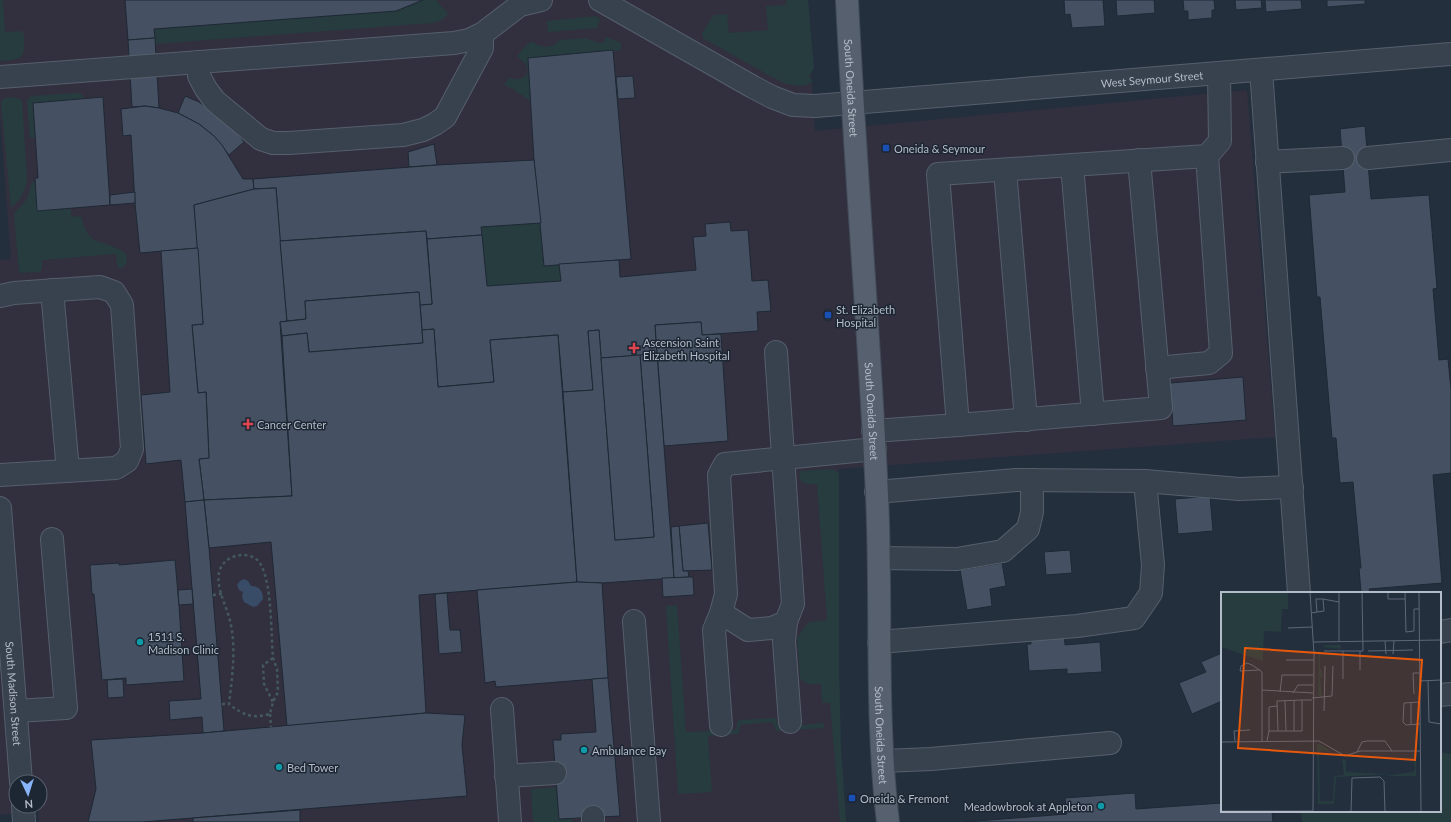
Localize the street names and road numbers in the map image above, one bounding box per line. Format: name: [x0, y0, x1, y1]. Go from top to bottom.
street label: South Oneida Street: [843, 39, 861, 137]
street label: West Seymour Street: [1100, 68, 1204, 89]
street label: South Oneida Street: [863, 362, 882, 461]
street label: South Madison Street: [4, 641, 25, 746]
street label: South Oneida Street: [873, 686, 891, 785]

